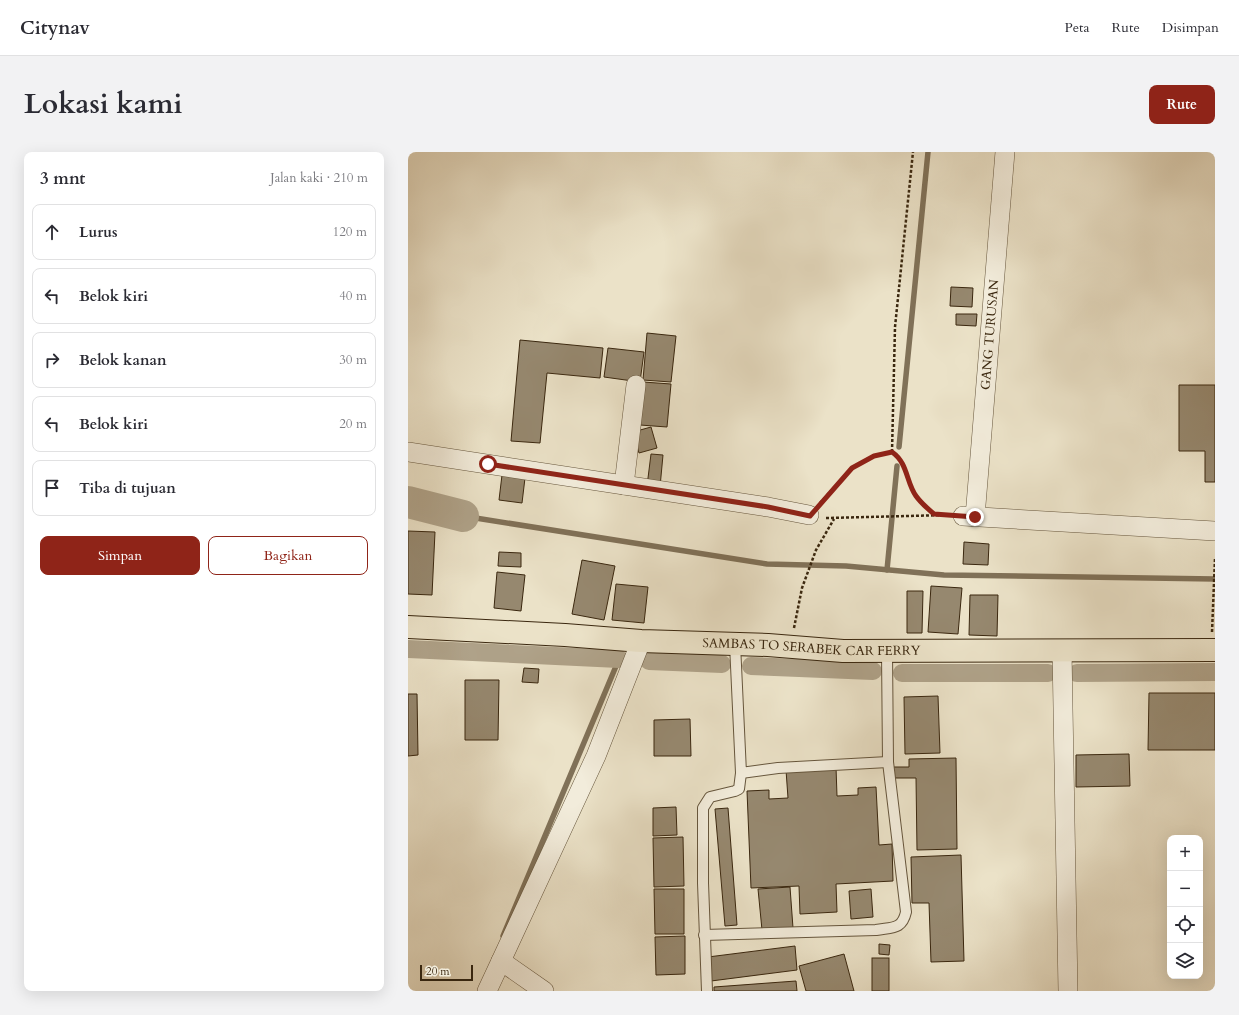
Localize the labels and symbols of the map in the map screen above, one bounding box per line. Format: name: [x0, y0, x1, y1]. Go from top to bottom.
street label: GANG TURUSAN: [976, 279, 1004, 391]
route start: [479, 455, 497, 473]
route end: [966, 508, 984, 526]
street label: SAMBAS TO SERABEK CAR FERRY: [702, 634, 921, 660]
scale bar: [420, 963, 473, 982]

